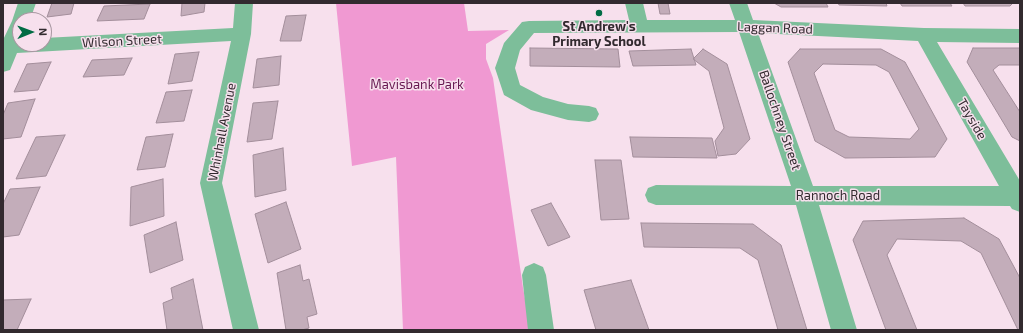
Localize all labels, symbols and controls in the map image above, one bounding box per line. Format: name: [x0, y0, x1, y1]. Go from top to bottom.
marker: St Andrew's Primary School: [594, 8, 604, 18]
north arrow: [12, 12, 52, 52]
place label: St Andrew's Primary School: [552, 19, 646, 50]
street label: Laggan Road: [737, 19, 813, 37]
text: N: [37, 28, 50, 36]
street label: Wilson Street: [82, 31, 162, 51]
street label: Ballochney Street: [756, 68, 804, 172]
park label: Mavisbank Park: [370, 77, 464, 93]
street label: Whinhall Avenue: [205, 82, 239, 182]
street label: Tayside: [954, 96, 990, 142]
street label: Rannoch Road: [796, 188, 880, 204]

